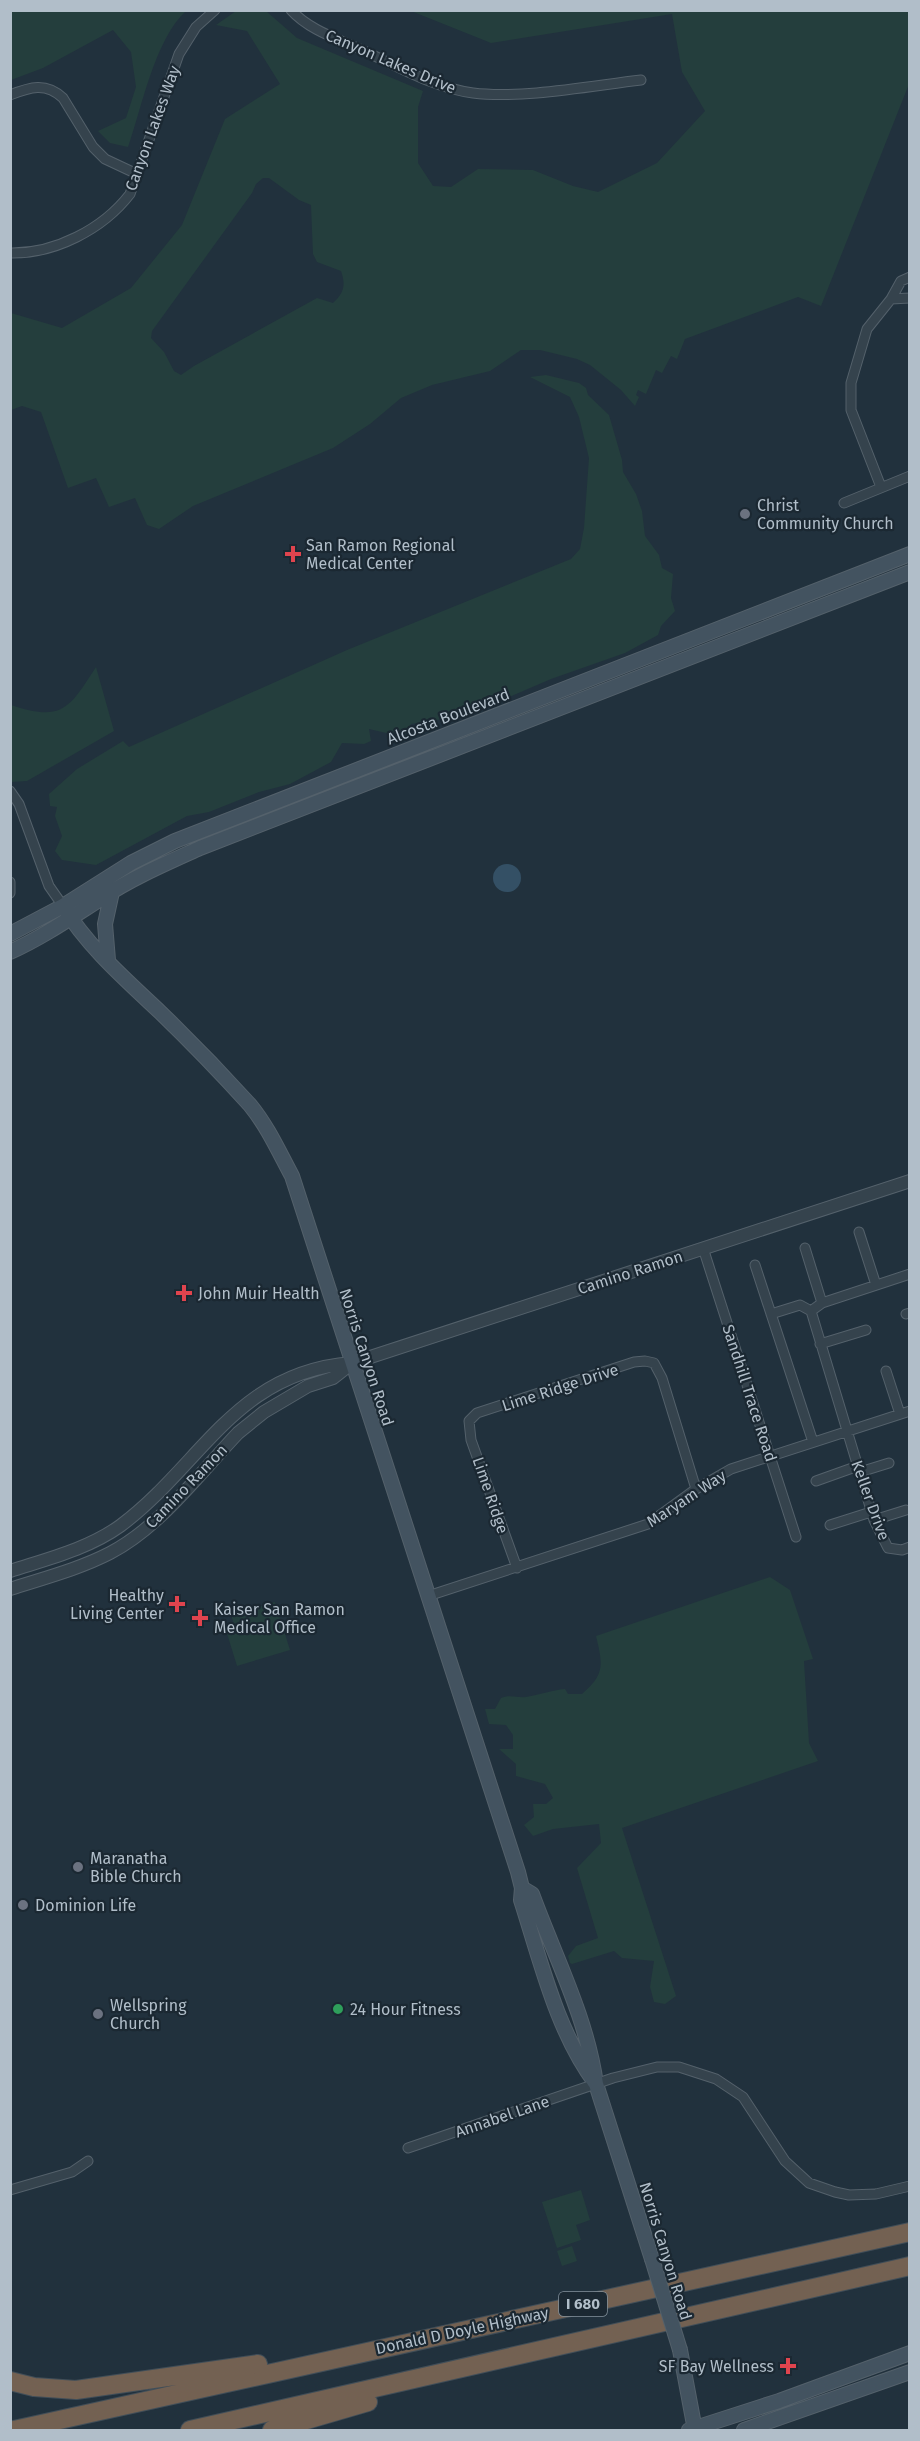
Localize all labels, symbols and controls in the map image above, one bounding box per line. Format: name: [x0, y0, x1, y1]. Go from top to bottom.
street label: Canyon Lakes Drive: [323, 25, 459, 98]
street label: Canyon Lakes Way: [121, 63, 184, 193]
place label: Christ Community Church: [757, 496, 894, 533]
marker: Christ Community Church: [738, 507, 752, 521]
place label: San Ramon Regional Medical Center: [306, 536, 455, 573]
marker: San Ramon Regional Medical Center: [284, 545, 302, 563]
street label: Alcosta Boulevard: [384, 684, 512, 749]
street label: Camino Ramon: [575, 1247, 685, 1298]
marker: John Muir Health: [175, 1284, 193, 1302]
place label: John Muir Health: [198, 1284, 320, 1303]
street label: Norris Canyon Road: [335, 1286, 398, 1428]
street label: Sandhill Trace Road: [718, 1322, 781, 1464]
street label: Lime Ridge Drive: [499, 1360, 621, 1415]
street label: Camino Ramon: [142, 1440, 231, 1532]
street label: Lime Ridge: [469, 1454, 512, 1536]
street label: Keller Drive: [847, 1458, 894, 1543]
street label: Maryam Way: [643, 1466, 730, 1531]
place label: Healthy Living Center: [70, 1586, 165, 1623]
marker: Healthy Living Center: [168, 1595, 186, 1613]
place label: Kaiser San Ramon Medical Office: [214, 1600, 345, 1637]
marker: Kaiser San Ramon Medical Office: [191, 1609, 209, 1627]
place label: Maranatha Bible Church: [90, 1849, 182, 1886]
marker: Maranatha Bible Church: [71, 1860, 85, 1874]
place label: Dominion Life: [35, 1896, 136, 1915]
marker: Dominion Life: [16, 1898, 30, 1912]
place label: Wellspring Church: [110, 1996, 187, 2033]
place label: 24 Hour Fitness: [350, 2000, 461, 2019]
marker: 24 Hour Fitness: [331, 2002, 345, 2016]
marker: Wellspring Church: [91, 2007, 105, 2021]
street label: Annabel Lane: [453, 2091, 552, 2141]
street label: Norris Canyon Road: [635, 2180, 696, 2322]
road number: I 680: [559, 2292, 607, 2316]
street label: Donald D Doyle Highway: [374, 2303, 550, 2358]
place label: SF Bay Wellness: [659, 2357, 774, 2376]
marker: SF Bay Wellness: [779, 2357, 797, 2375]

